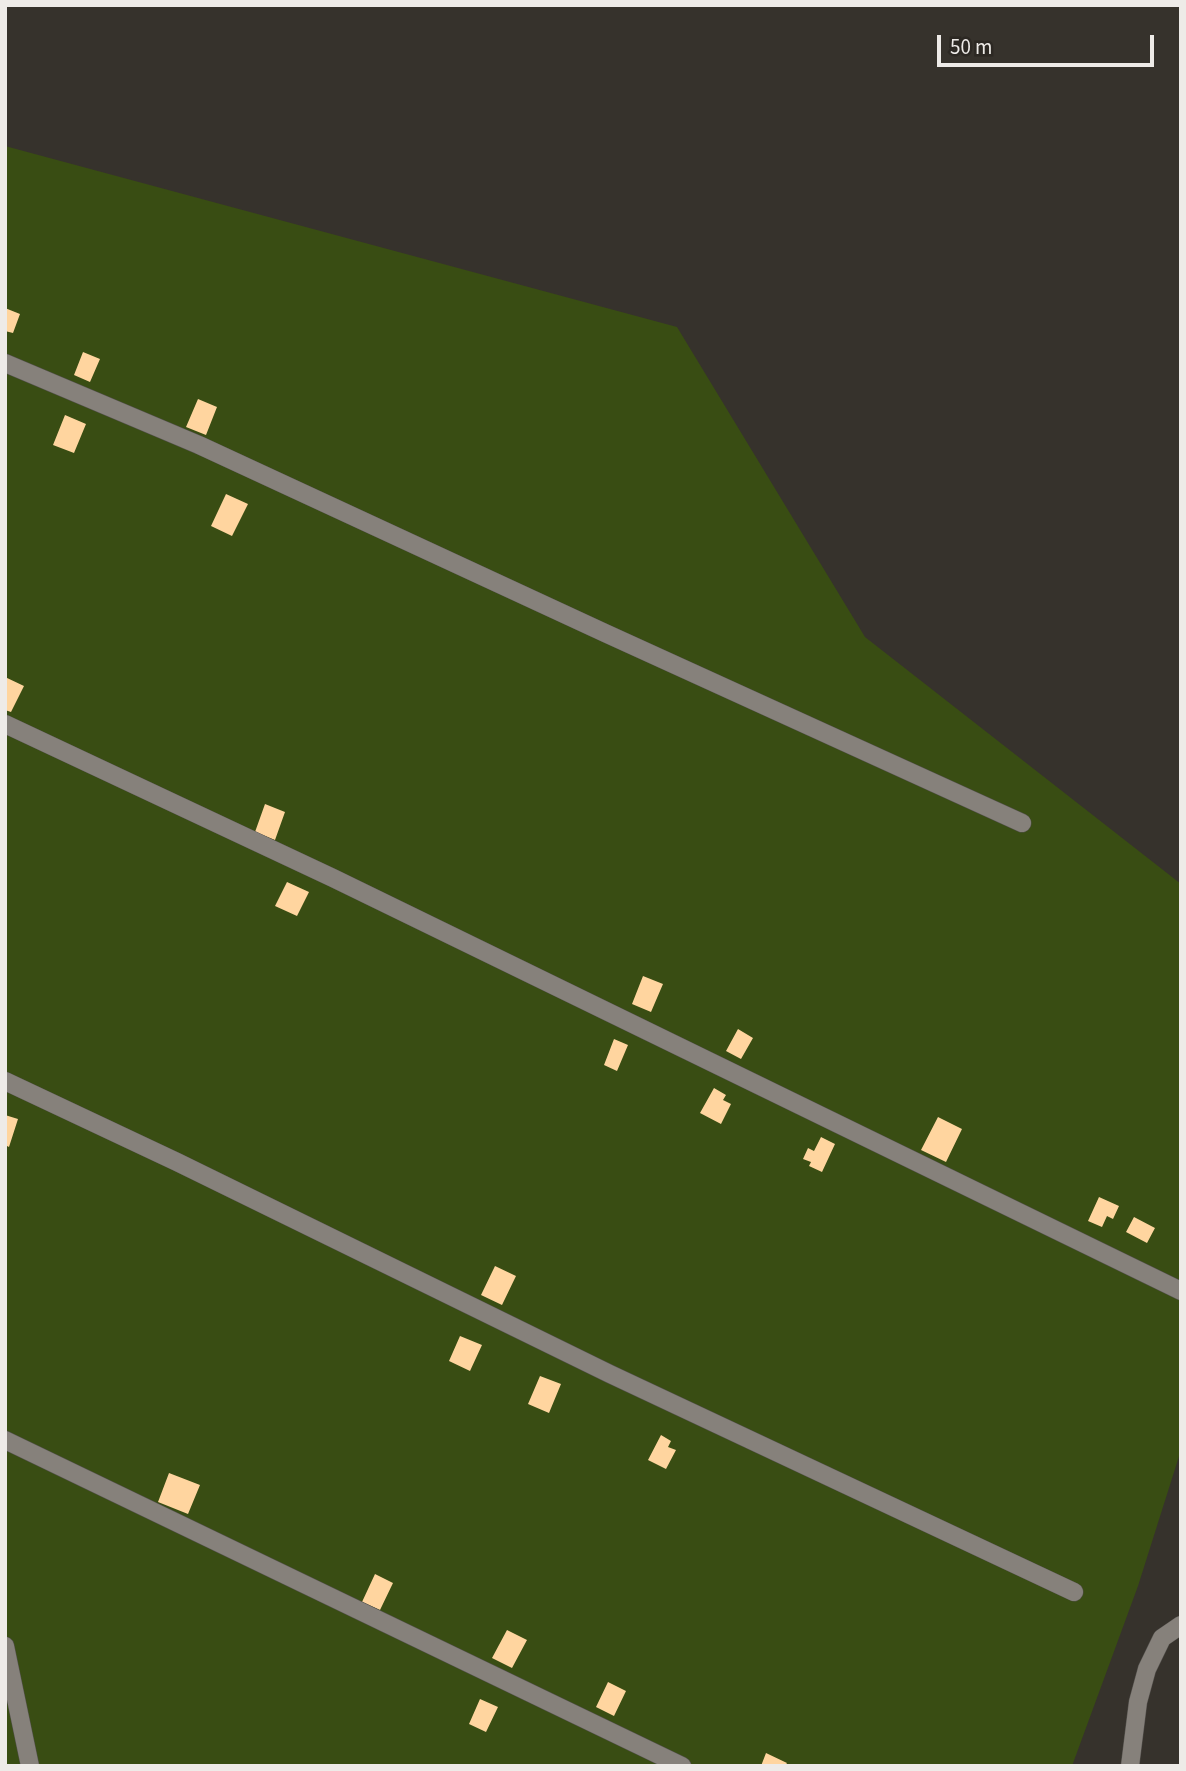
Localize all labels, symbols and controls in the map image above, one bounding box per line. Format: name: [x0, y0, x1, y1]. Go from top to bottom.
scale bar: [941, 21, 1158, 65]
text: 50 m: [950, 32, 992, 62]

